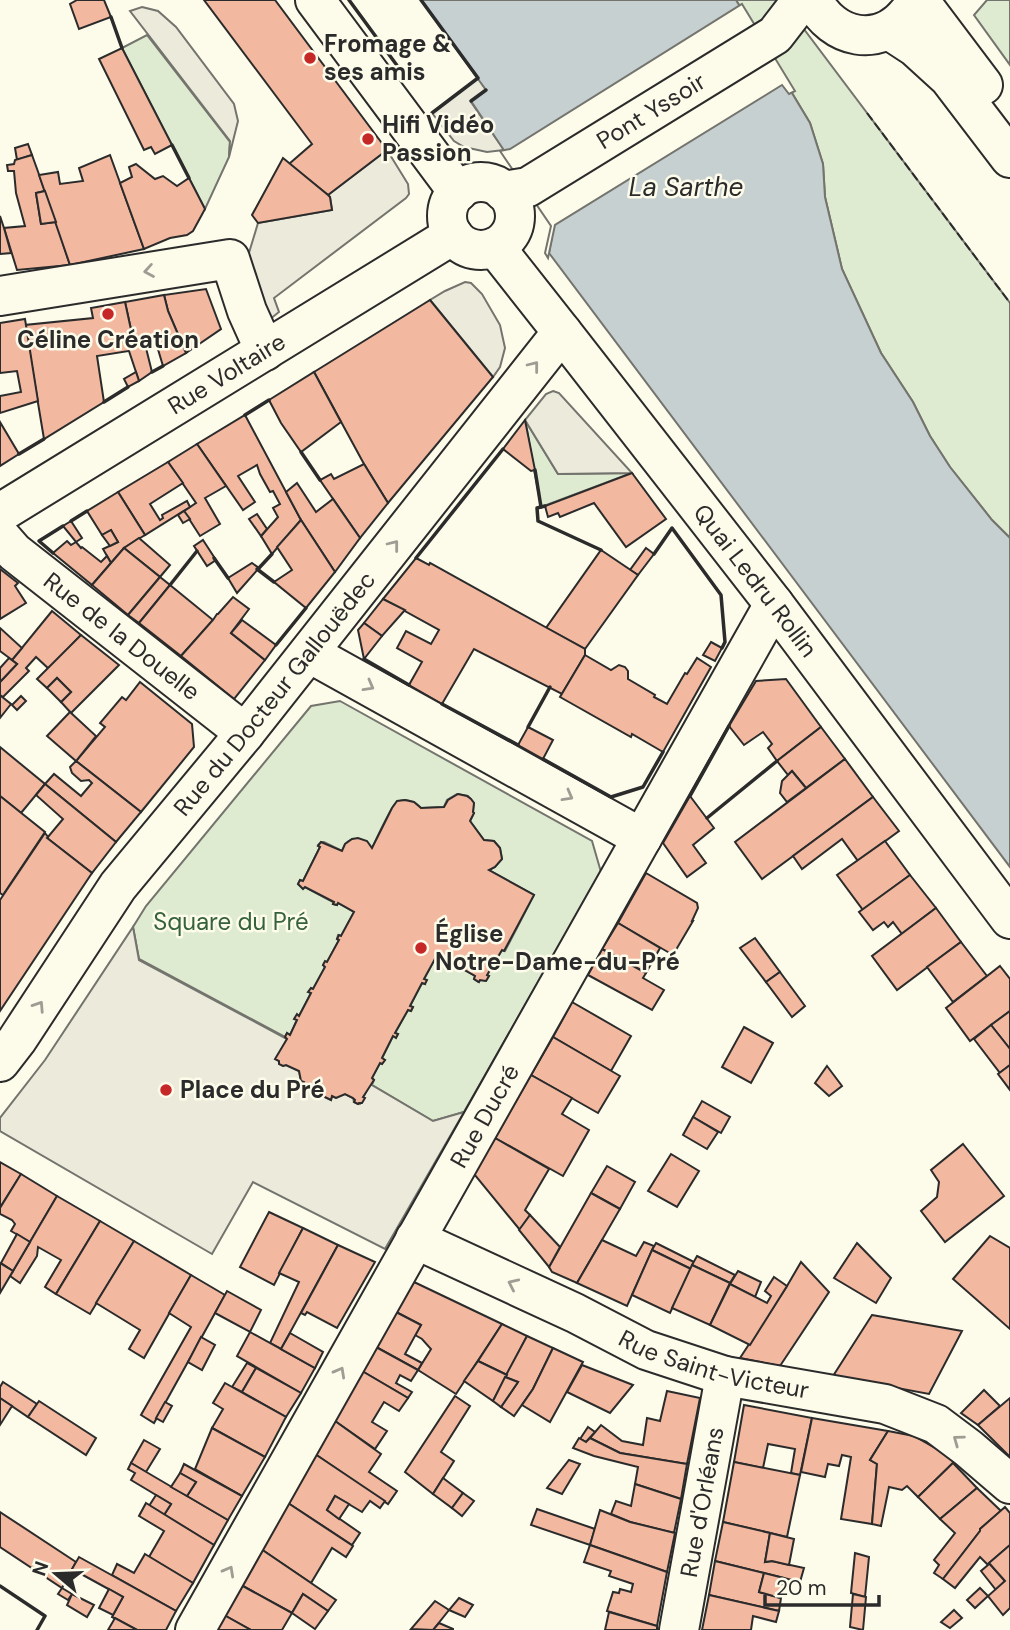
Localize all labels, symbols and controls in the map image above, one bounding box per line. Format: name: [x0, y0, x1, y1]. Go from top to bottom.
place label: Fromage & ses amis: [324, 28, 451, 87]
marker: Fromage & ses amis: [302, 50, 318, 66]
street label: Pont Yssoir: [591, 65, 711, 156]
place label: Hifi Vidéo Passion: [382, 109, 494, 168]
marker: Hifi Vidéo Passion: [360, 131, 376, 147]
water label: La Sarthe: [629, 170, 743, 204]
one-way arrow: [143, 263, 155, 278]
marker: Céline Création: [100, 306, 116, 322]
place label: Céline Création: [17, 324, 199, 355]
street label: Rue Voltaire: [162, 326, 291, 421]
one-way arrow: [526, 362, 539, 374]
street label: Quai Ledru Rollin: [687, 497, 825, 663]
one-way arrow: [385, 541, 398, 553]
street label: Rue de la Douelle: [37, 565, 206, 707]
street label: Rue du Docteur Gallouëdec: [167, 565, 382, 822]
one-way arrow: [361, 678, 374, 691]
one-way arrow: [560, 788, 573, 801]
park label: Square du Pré: [153, 906, 309, 937]
place label: Église Notre-Dame-du-Pré: [435, 917, 680, 977]
marker: Église Notre-Dame-du-Pré: [413, 940, 429, 956]
one-way arrow: [31, 1001, 44, 1014]
street label: Rue Ducré: [443, 1059, 526, 1173]
place label: Place du Pré: [180, 1074, 325, 1105]
marker: Place du Pré: [158, 1082, 174, 1098]
one-way arrow: [508, 1279, 520, 1293]
street label: Rue Saint-Victeur: [614, 1323, 811, 1405]
one-way arrow: [332, 1367, 345, 1380]
street label: Rue d'Orléans: [673, 1424, 730, 1580]
one-way arrow: [953, 1436, 966, 1449]
north arrow: [21, 1539, 91, 1609]
text: N: [26, 1558, 54, 1579]
scale bar: [765, 1564, 879, 1608]
one-way arrow: [221, 1565, 234, 1578]
text: 20 m: [776, 1574, 827, 1602]

